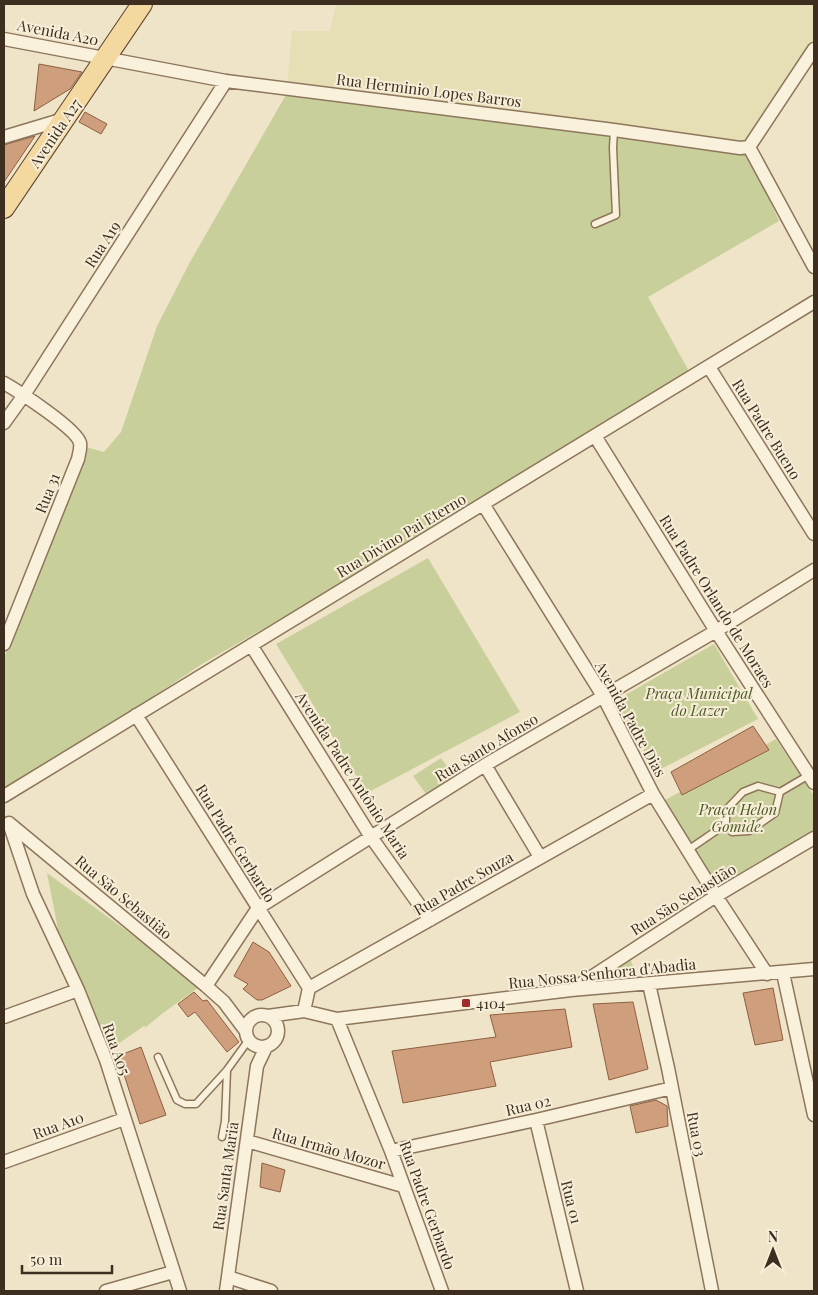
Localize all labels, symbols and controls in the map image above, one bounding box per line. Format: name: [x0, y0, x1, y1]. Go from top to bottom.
street label: Avenida A20: [15, 14, 100, 50]
street label: Rua Herminio Lopes Barros: [335, 69, 523, 111]
street label: Avenida A27: [24, 94, 86, 172]
street label: Rua A19: [80, 217, 124, 271]
street label: Rua Padre Bueno: [728, 375, 806, 483]
street label: Rua 31: [30, 469, 64, 516]
street label: Rua Divino Pai Eterno: [333, 488, 469, 582]
street label: Rua Padre Orlando de Moraes: [655, 511, 779, 691]
street label: Avenida Padre Dias: [590, 657, 671, 780]
park label: Praça Municipal do Lazer: [645, 683, 753, 720]
street label: Avenida Padre Antônio Maria: [291, 687, 415, 863]
street label: Rua Santo Afonso: [431, 708, 541, 786]
street label: Rua Padre Gerbardo: [192, 780, 280, 906]
park label: Praça Helon Gomide.: [698, 799, 777, 836]
street label: Rua Padre Souza: [410, 846, 517, 920]
street label: Rua São Sebastião: [71, 851, 177, 943]
street label: Rua São Sebastião: [627, 859, 739, 939]
street label: Rua Nossa Senhora d'Abadia: [507, 953, 697, 993]
place label: 4104: [476, 993, 505, 1013]
marker: 4104: [460, 997, 472, 1009]
street label: Rua A05: [98, 1020, 136, 1078]
street label: Rua 02: [504, 1090, 552, 1120]
street label: Rua A10: [30, 1107, 86, 1143]
street label: Rua 03: [683, 1110, 711, 1158]
street label: Rua Santa Maria: [207, 1120, 243, 1232]
street label: Rua Irmão Mozor: [270, 1122, 388, 1174]
street label: Rua Padre Gerbardo: [395, 1138, 461, 1272]
street label: Rua 01: [557, 1178, 587, 1226]
north arrow: [748, 1225, 798, 1275]
text: N: [768, 1227, 778, 1246]
scale bar: [22, 1242, 112, 1274]
text: 50 m: [30, 1249, 63, 1269]

